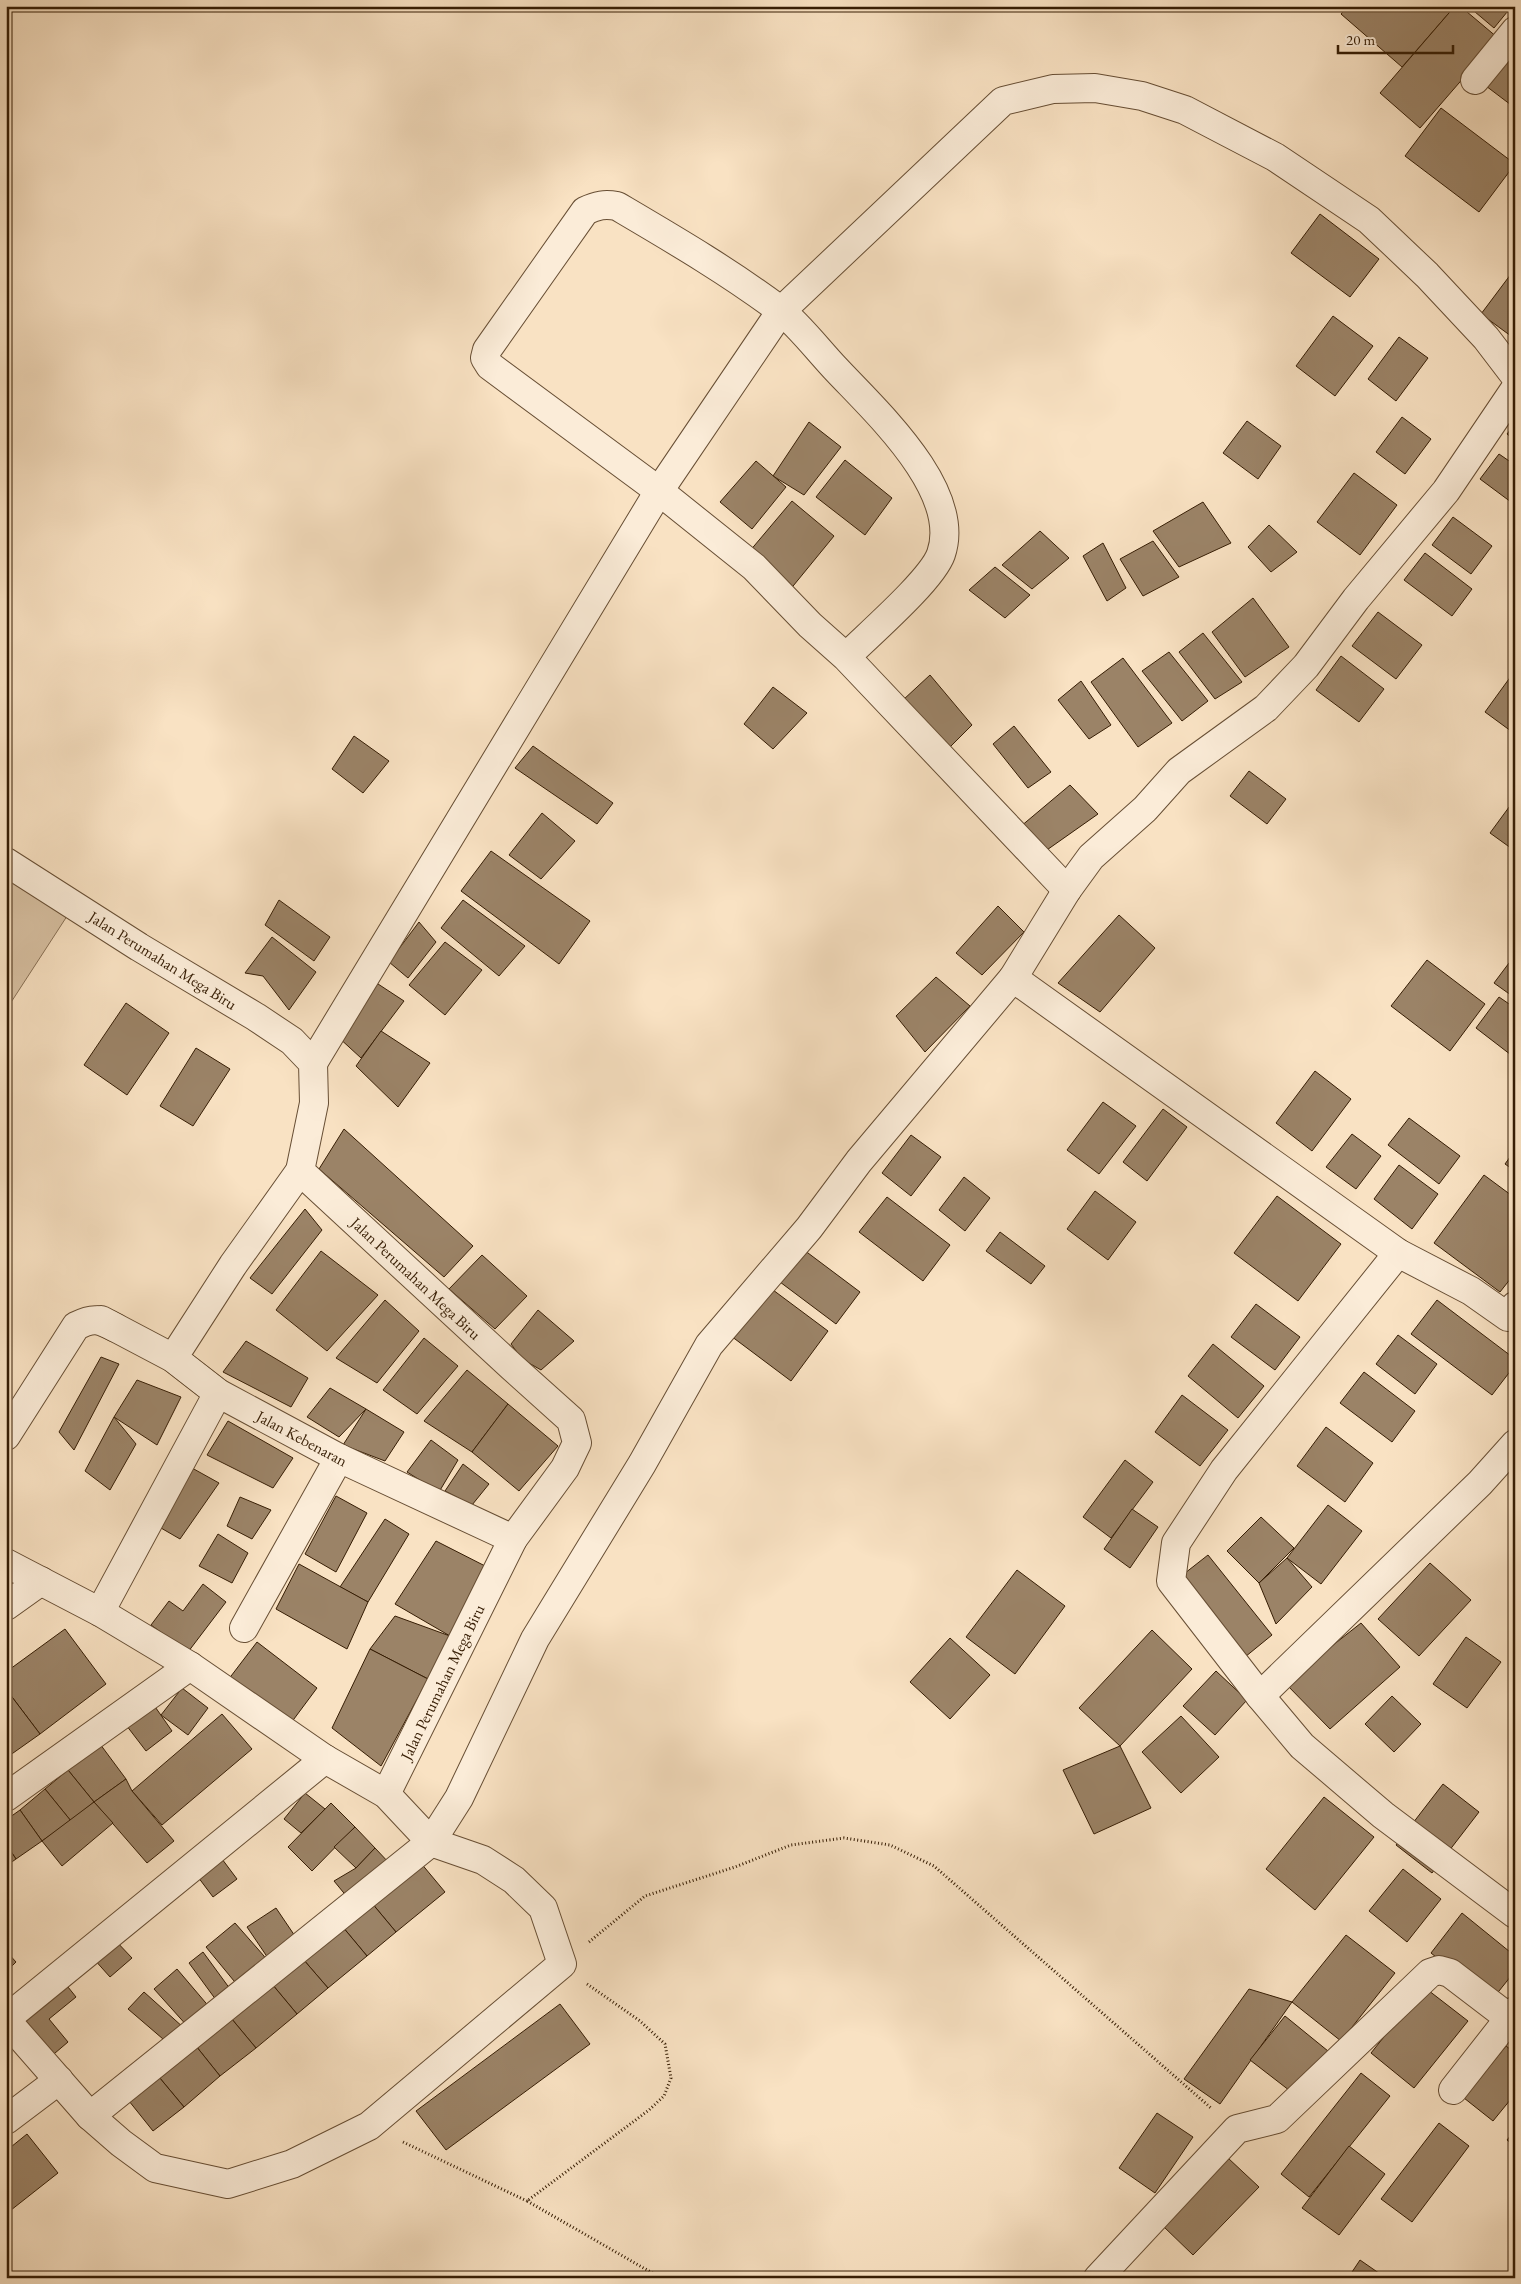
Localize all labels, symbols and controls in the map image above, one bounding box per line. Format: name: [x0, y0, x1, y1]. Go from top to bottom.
scale bar: [1338, 22, 1454, 54]
text: 20 m: [1346, 30, 1375, 49]
street label: Jalan Perumahan Mega Biru: [83, 905, 241, 1015]
street label: Jalan Perumahan Mega Biru: [345, 1211, 486, 1345]
street label: Jalan Kebenaran: [251, 1405, 351, 1472]
street label: Jalan Perumahan Mega Biru: [395, 1600, 490, 1765]

